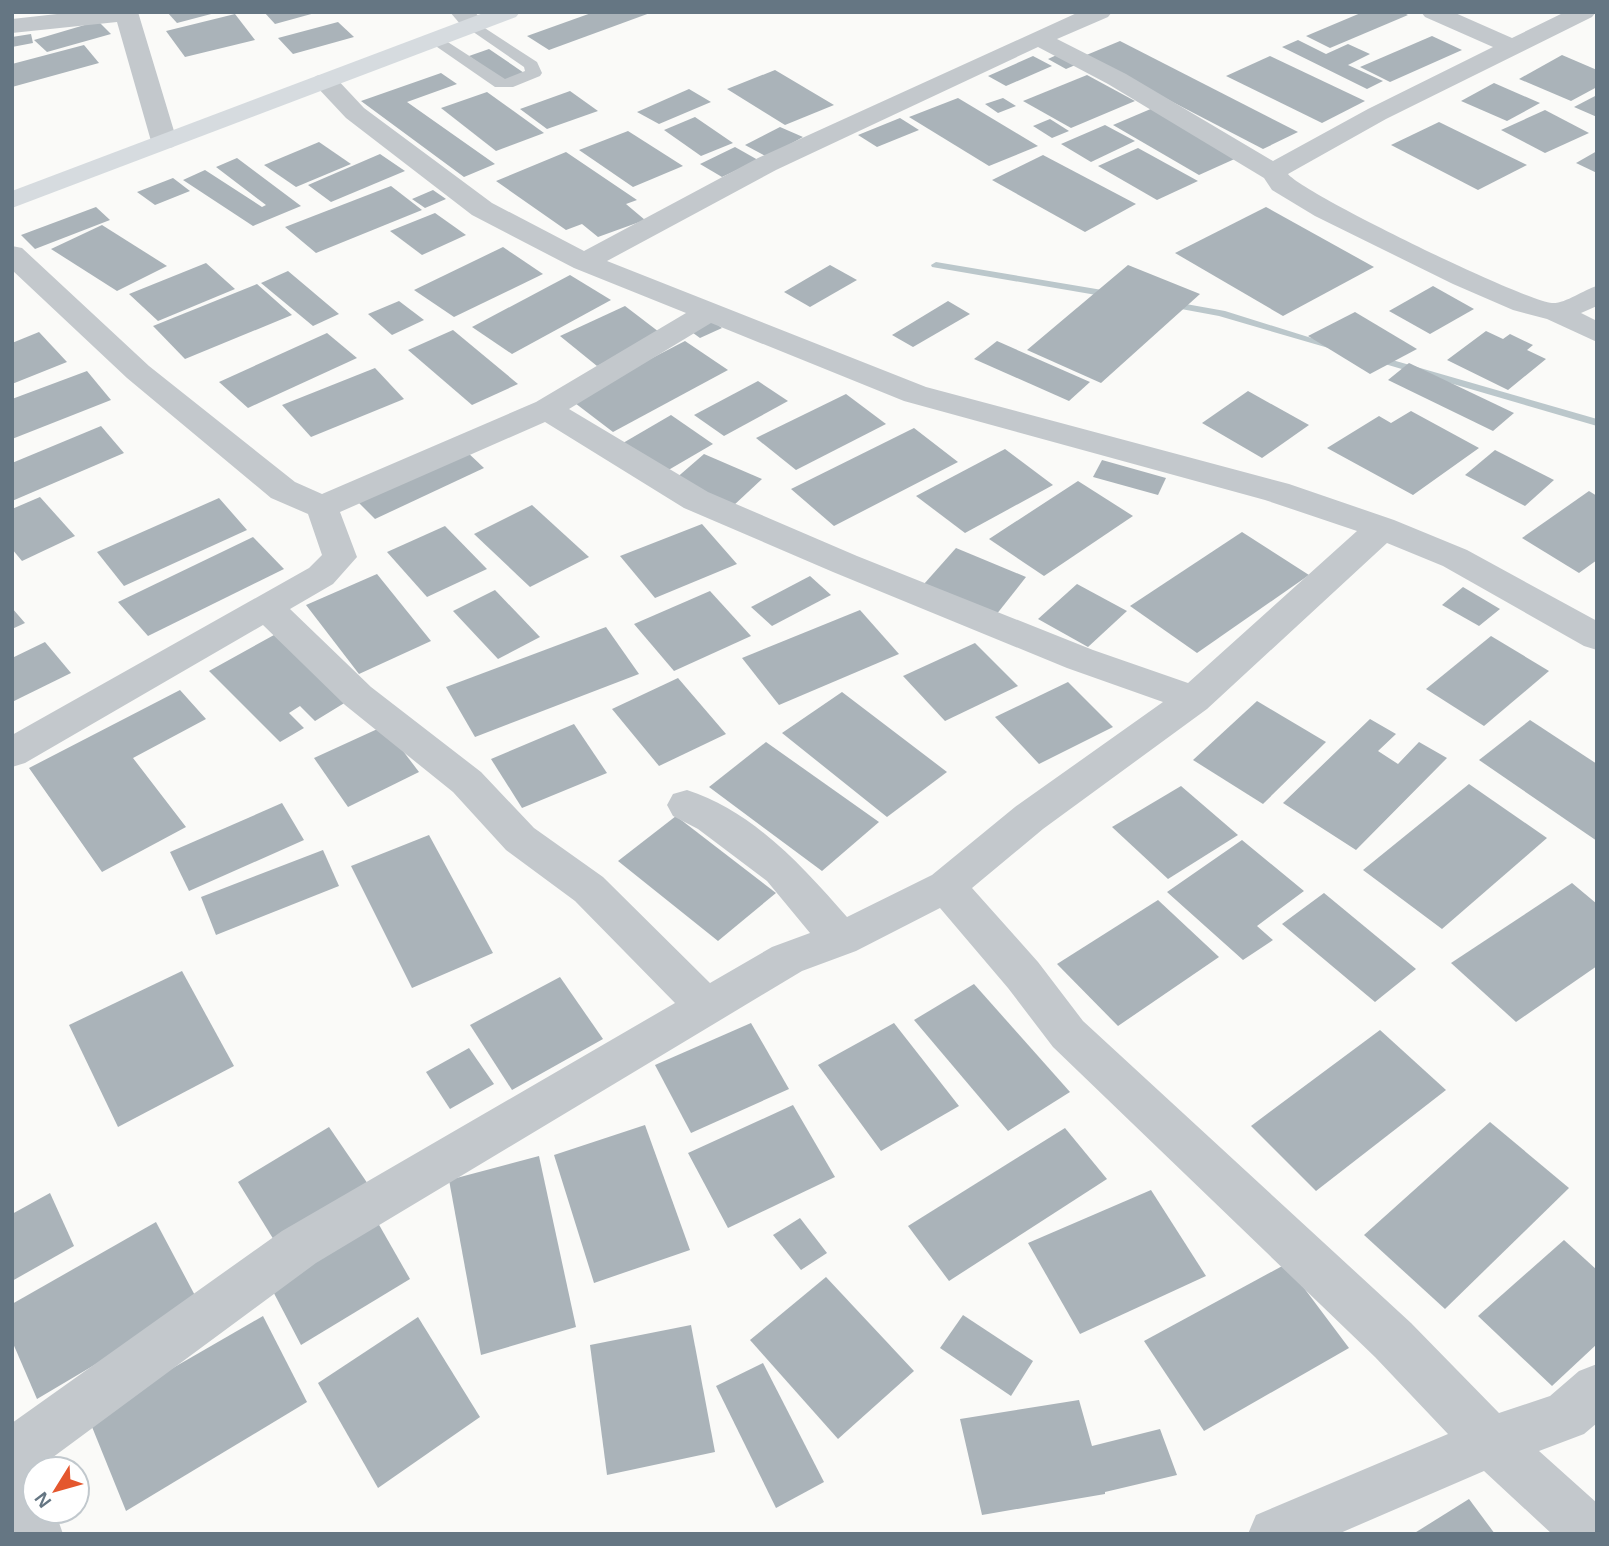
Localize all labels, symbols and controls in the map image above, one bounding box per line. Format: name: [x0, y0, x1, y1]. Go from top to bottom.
north arrow: [21, 1455, 91, 1525]
text: N: [30, 1488, 55, 1512]

